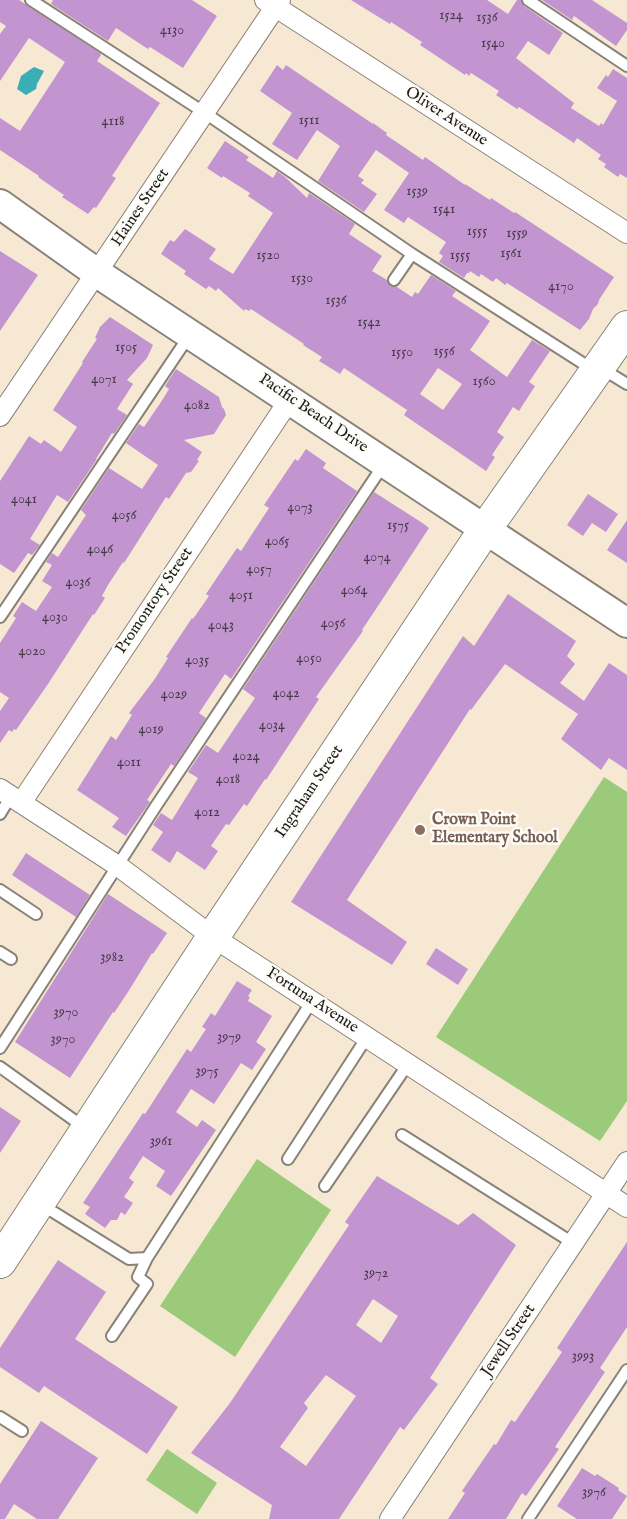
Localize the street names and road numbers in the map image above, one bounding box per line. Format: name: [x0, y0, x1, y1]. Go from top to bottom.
street label: Oliver Avenue: [401, 83, 491, 151]
street label: Haines Street: [108, 165, 174, 251]
street label: Pacific Beach Drive: [255, 370, 371, 458]
street label: Promontory Street: [112, 544, 198, 658]
street label: Ingraham Street: [272, 742, 348, 842]
street label: Fortuna Avenue: [262, 964, 362, 1038]
street label: Jewell Street: [478, 1301, 540, 1381]

